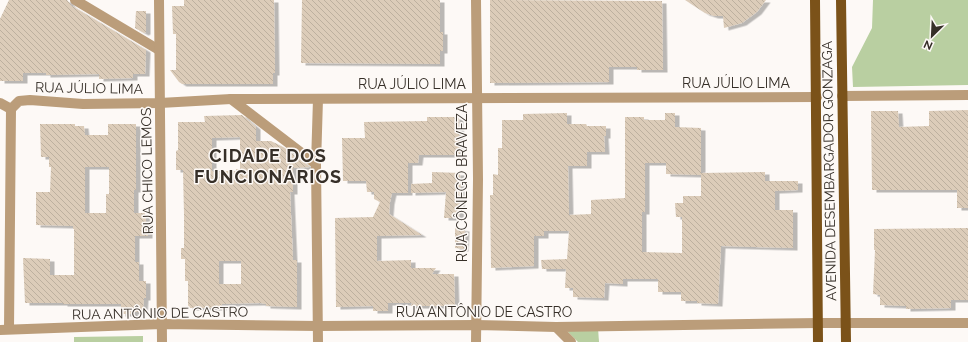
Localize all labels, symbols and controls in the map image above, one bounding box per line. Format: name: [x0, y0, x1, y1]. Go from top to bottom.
north arrow: [912, 16, 952, 56]
text: N: [922, 37, 935, 52]
street label: AVENIDA DESEMBARGADOR GONZAGA: [819, 40, 839, 301]
street label: RUA JÚLIO LIMA: [682, 74, 790, 91]
street label: RUA JÚLIO LIMA: [358, 75, 466, 92]
street label: RUA JÚLIO LIMA: [35, 78, 144, 97]
street label: RUA CÔNEGO BRAVEZA: [453, 103, 470, 262]
street label: RUA CHICO LEMOS: [138, 107, 156, 235]
district label: CIDADE DOS FUNCIONÁRIOS: [194, 145, 342, 187]
street label: RUA ANTÔNIO DE CASTRO: [72, 302, 248, 323]
street label: RUA ANTÔNIO DE CASTRO: [396, 303, 572, 320]

